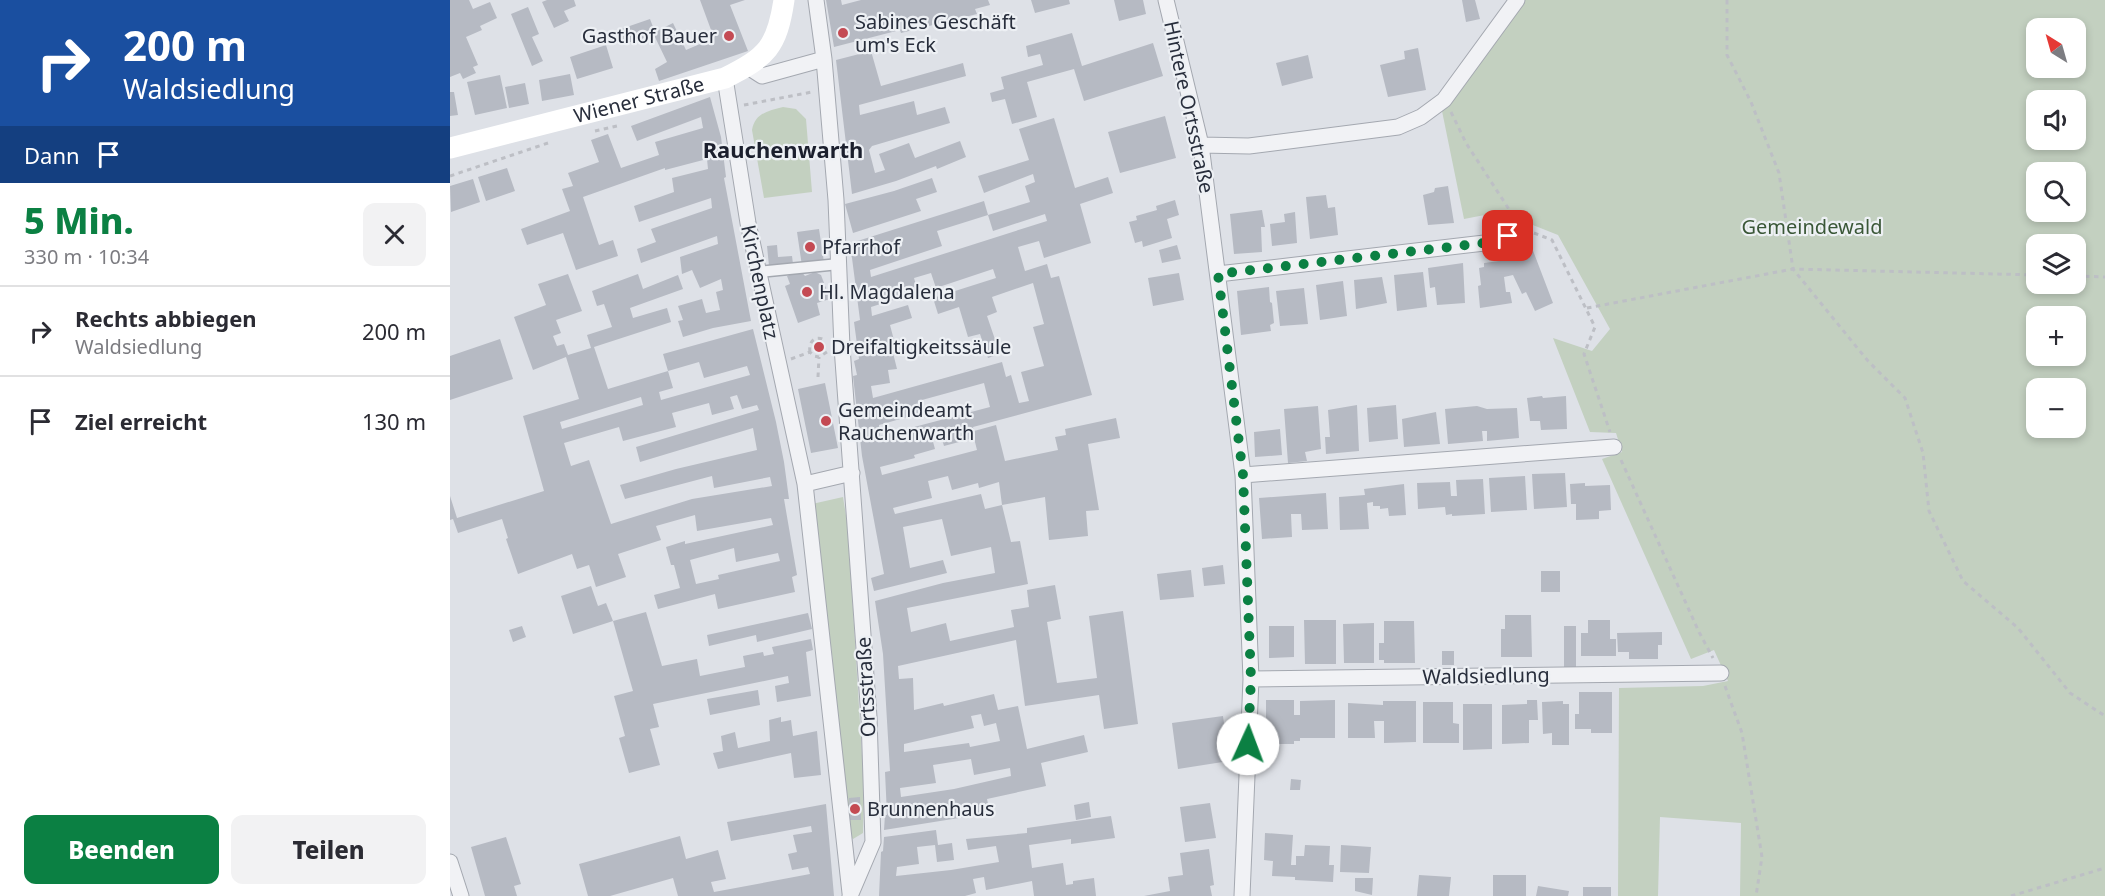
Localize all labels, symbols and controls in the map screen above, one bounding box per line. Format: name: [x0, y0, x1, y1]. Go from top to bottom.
place label: Sabines Geschäft um's Eck: [855, 8, 1016, 58]
text: 200 m: [123, 16, 247, 73]
street label: Hintere Ortsstraße: [1158, 18, 1221, 196]
north arrow: [2026, 18, 2086, 78]
map controls: [2026, 18, 2086, 438]
place label: Gasthof Bauer: [582, 22, 717, 49]
icon: right: [24, 24, 102, 102]
marker: Sabines Geschäft um's Eck: [836, 26, 850, 40]
marker: Gasthof Bauer: [722, 29, 736, 43]
text: Waldsiedlung: [123, 70, 295, 107]
street label: Wiener Straße: [571, 70, 707, 129]
button: sound: [2026, 90, 2086, 150]
district label: Rauchenwarth: [703, 134, 863, 164]
icon: arrive: [92, 138, 125, 171]
text: Dann: [24, 140, 80, 170]
button: search: [2026, 162, 2086, 222]
text: 5 Min.: [24, 196, 134, 245]
button: close: [363, 203, 426, 266]
pin: [1482, 210, 1533, 261]
park label: Gemeindewald: [1742, 213, 1882, 240]
icon: arrive: [1491, 219, 1524, 252]
street label: Kirchenplatz: [735, 222, 786, 342]
place label: Pfarrhof: [822, 233, 901, 260]
button: layers: [2026, 234, 2086, 294]
marker: Pfarrhof: [803, 240, 817, 254]
text: 330 m · 10:34: [24, 243, 149, 270]
place label: Hl. Magdalena: [819, 278, 955, 305]
marker: Hl. Magdalena: [800, 285, 814, 299]
text: Rechts abbiegen: [75, 303, 257, 333]
button: +: [2026, 306, 2086, 366]
icon: right: [24, 315, 57, 348]
text: 200 m: [362, 316, 426, 346]
text: Waldsiedlung: [75, 333, 202, 360]
place label: Dreifaltigkeitssäule: [831, 333, 1011, 360]
marker: Dreifaltigkeitssäule: [812, 340, 826, 354]
button: −: [2026, 378, 2086, 438]
place label: Gemeindeamt Rauchenwarth: [838, 396, 974, 446]
icon: arrive: [24, 405, 57, 438]
text: Ziel erreicht: [75, 406, 207, 436]
text: 130 m: [362, 406, 426, 436]
marker: Gemeindeamt Rauchenwarth: [819, 414, 833, 428]
street label: Ortsstraße: [849, 636, 882, 738]
street label: Waldsiedlung: [1422, 661, 1550, 690]
position arrow: [1216, 712, 1280, 776]
place label: Brunnenhaus: [867, 795, 995, 822]
marker: Brunnenhaus: [848, 802, 862, 816]
button: Beenden: [24, 815, 219, 884]
button: Teilen: [231, 815, 426, 884]

